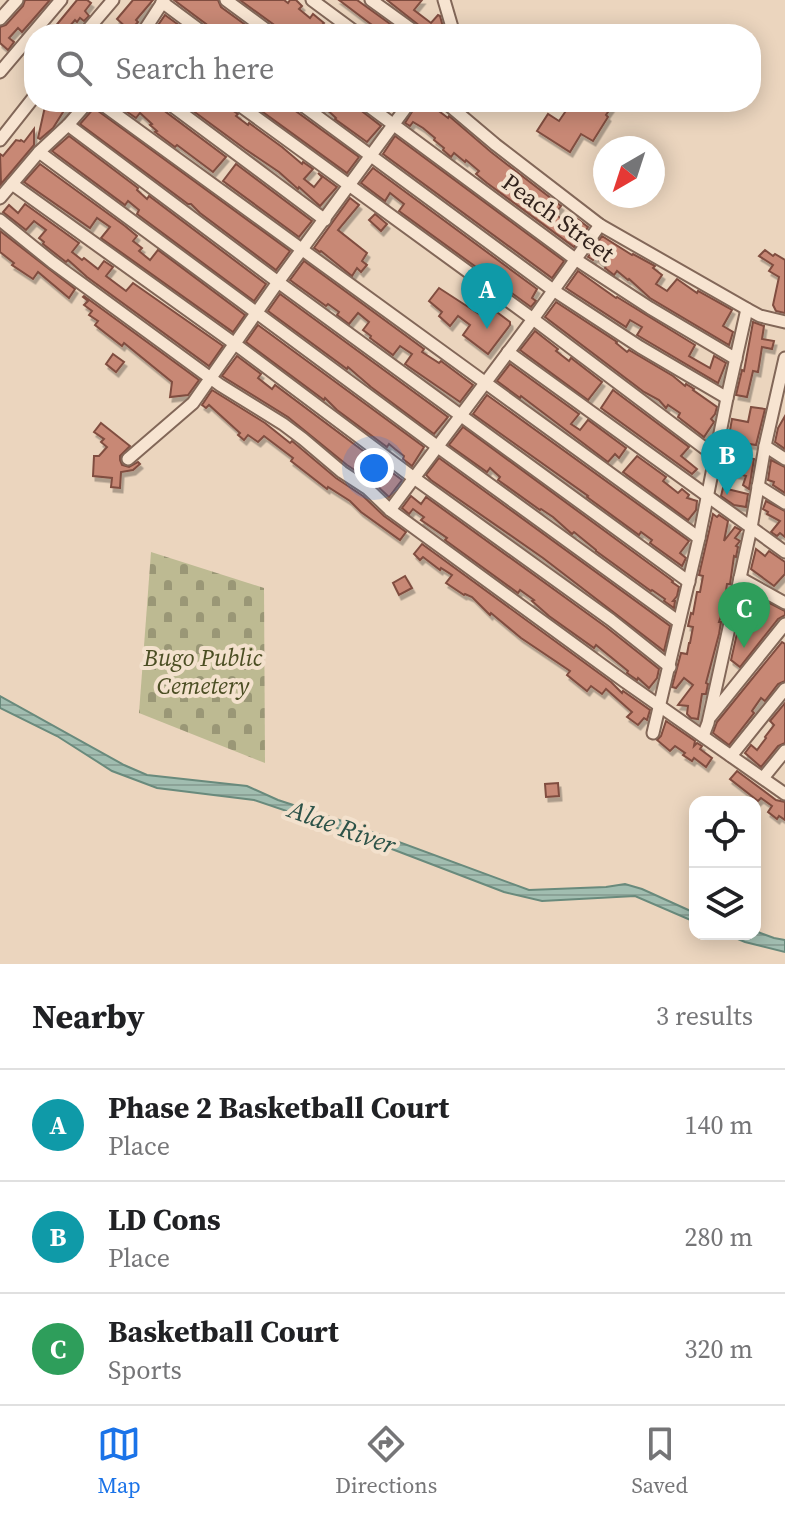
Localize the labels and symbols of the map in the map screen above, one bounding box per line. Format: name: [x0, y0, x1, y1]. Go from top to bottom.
north arrow: [593, 136, 665, 208]
street label: Peach Street: [495, 166, 621, 270]
pin: A: [461, 263, 513, 329]
pin: B: [701, 429, 753, 495]
your location: [354, 448, 394, 488]
pin: C: [718, 582, 770, 648]
park label: Bugo Public Cemetery: [142, 641, 263, 702]
water label: Alae River: [281, 790, 401, 863]

